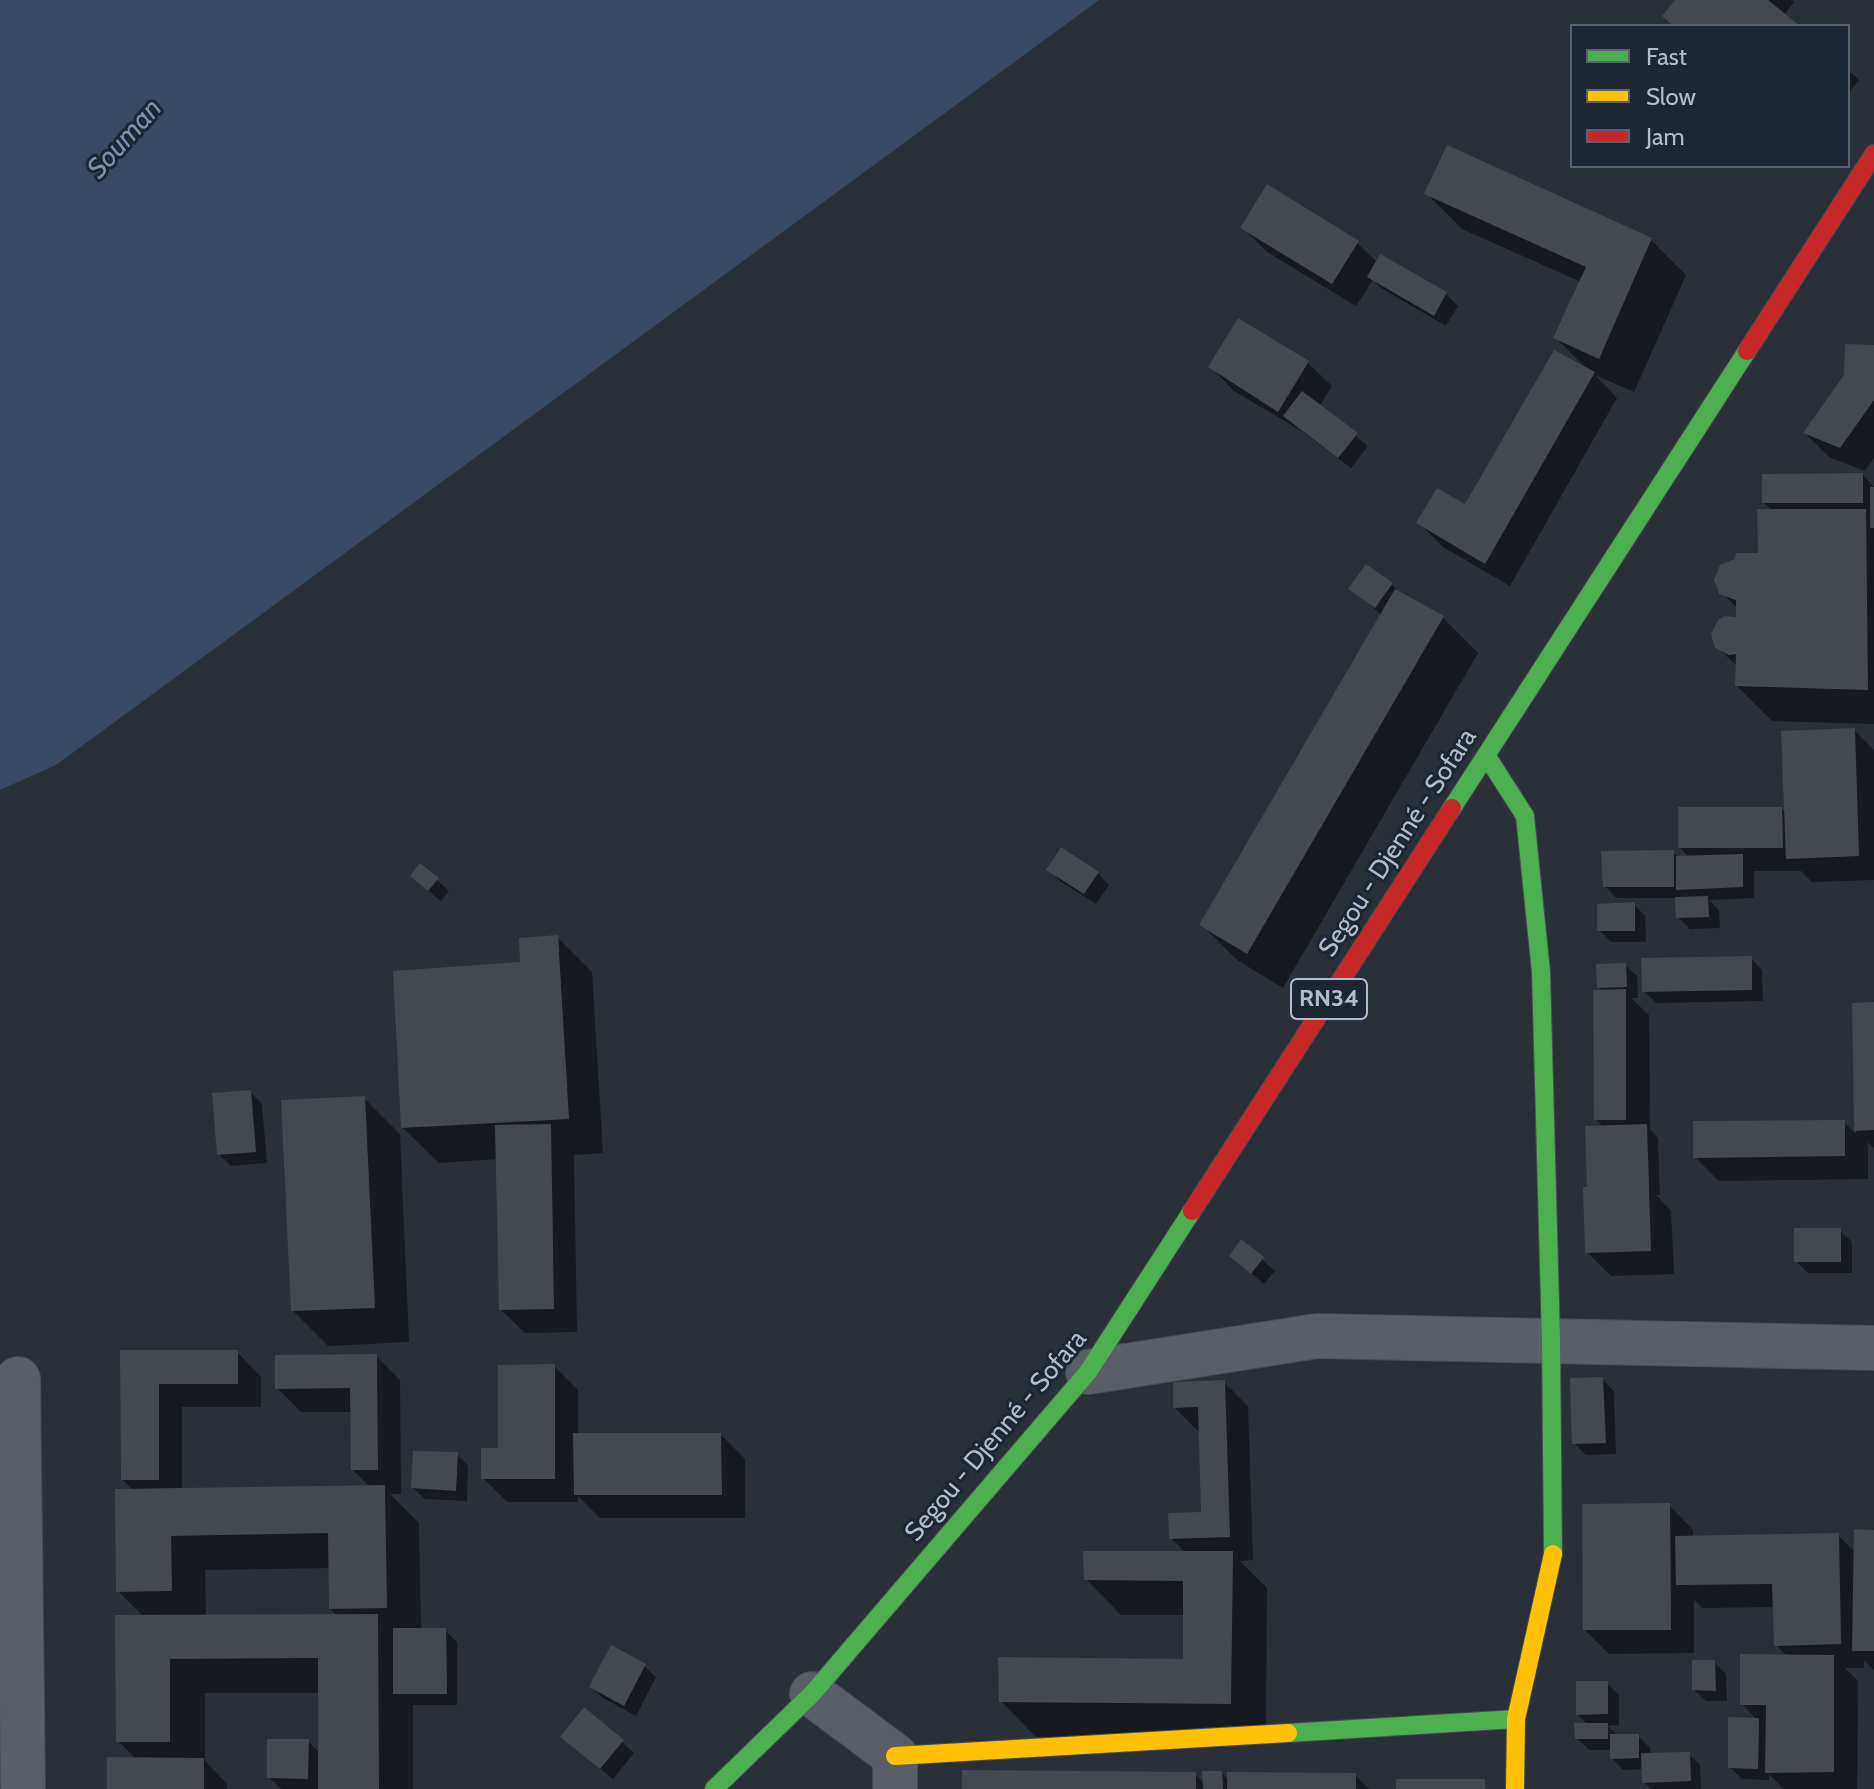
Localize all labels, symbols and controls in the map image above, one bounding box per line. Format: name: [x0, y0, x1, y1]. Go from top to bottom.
legend: [1570, 24, 1850, 168]
text: Fast: [1646, 42, 1687, 71]
text: Slow: [1646, 82, 1696, 111]
water label: Souman: [81, 92, 169, 186]
text: Jam: [1646, 122, 1684, 151]
street label: Segou - Djenné - Sofara: [1313, 723, 1483, 963]
road number: RN34: [1291, 979, 1367, 1019]
street label: Segou - Djenné - Sofara: [899, 1324, 1093, 1548]

